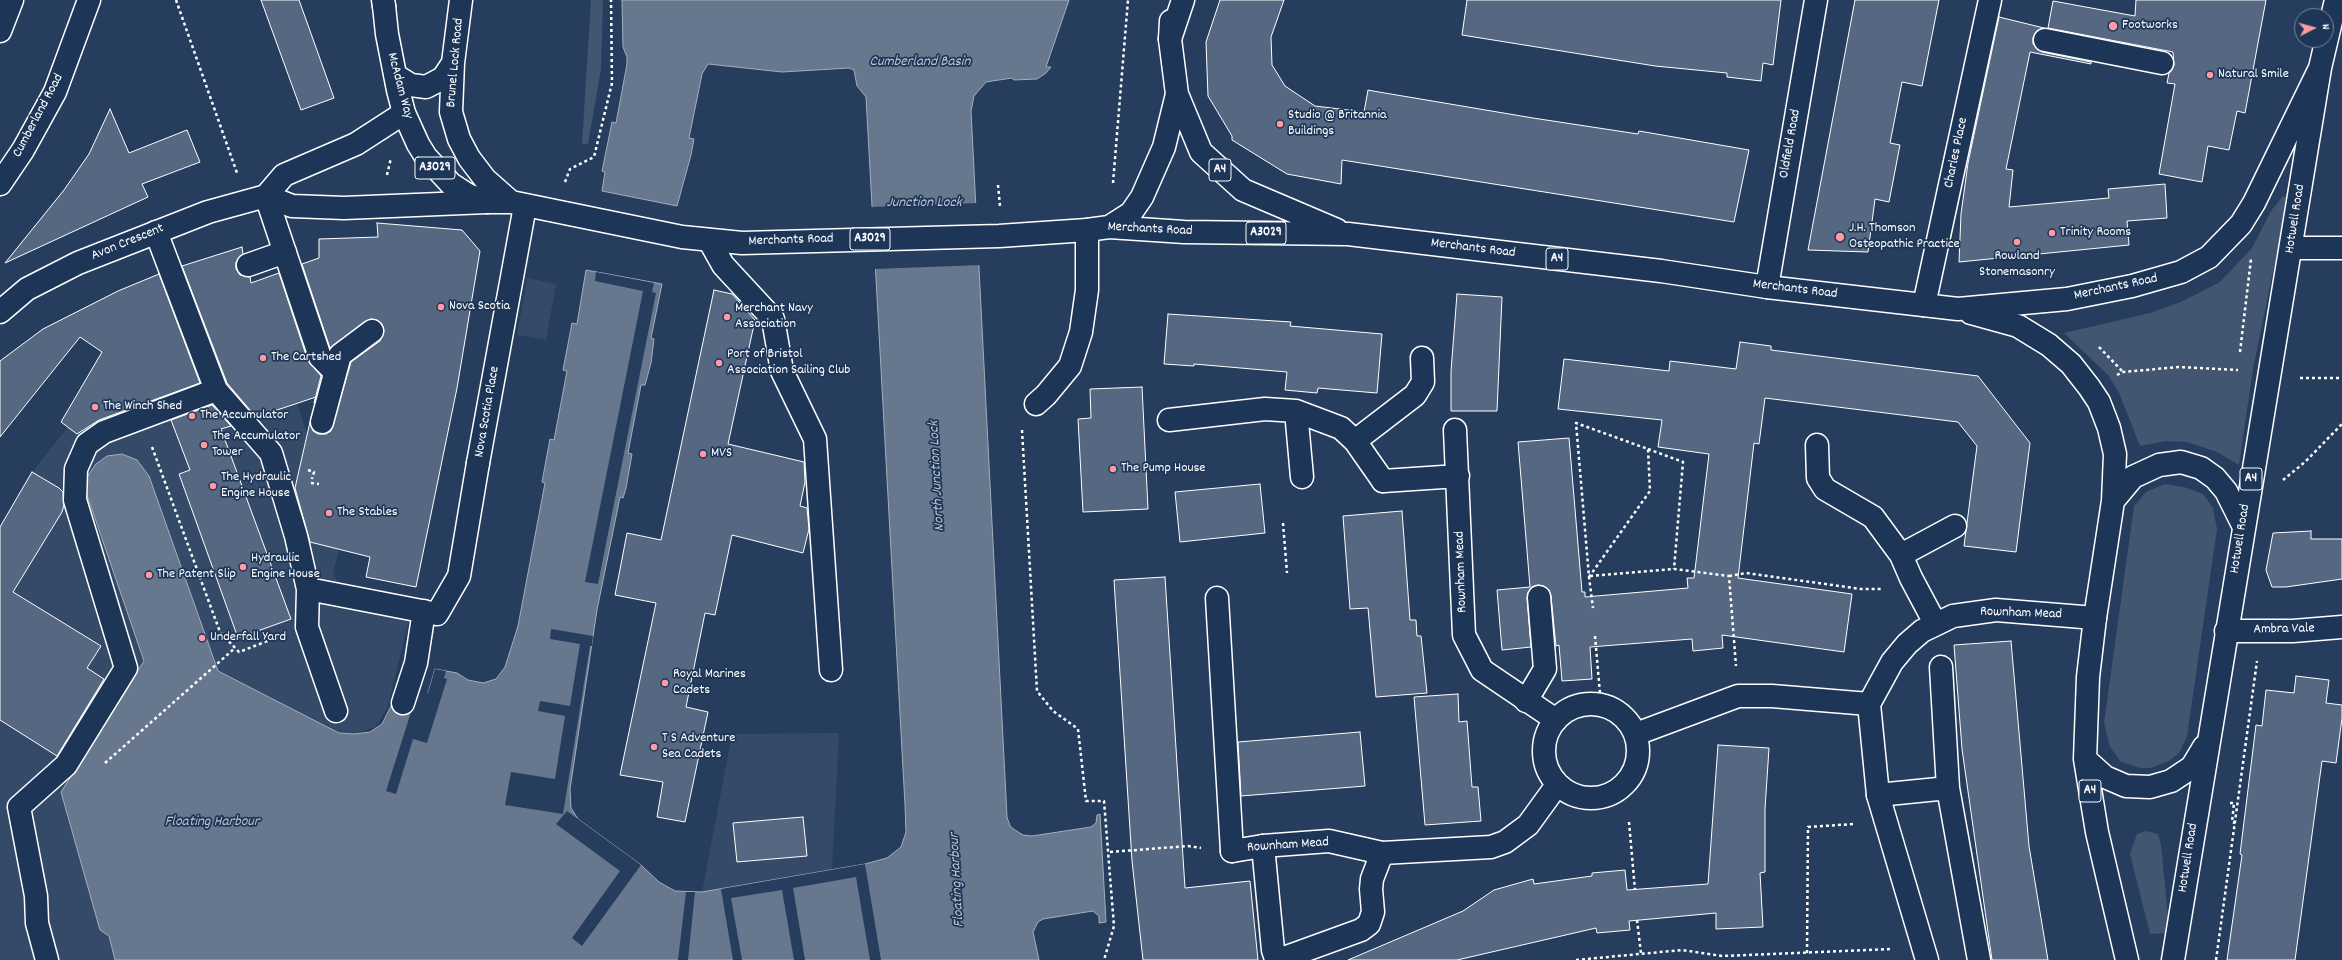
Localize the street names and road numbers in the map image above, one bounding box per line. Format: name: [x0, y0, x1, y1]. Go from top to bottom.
street label: Brunel Lock Road: [444, 18, 468, 108]
street label: McAdam Way: [382, 51, 416, 121]
street label: Cumberland Road: [10, 71, 68, 161]
street label: Oldfield Road: [1777, 108, 1805, 180]
street label: Charles Place: [1941, 116, 1973, 190]
road number: A3029: [415, 157, 455, 179]
road number: A4: [1209, 159, 1231, 181]
street label: Hotwell Road: [2282, 183, 2310, 255]
street label: Merchants Road: [1107, 219, 1193, 241]
street label: Avon Crescent: [89, 221, 167, 265]
road number: A3029: [1246, 222, 1286, 244]
road number: A3029: [850, 228, 890, 250]
street label: Merchants Road: [748, 231, 834, 251]
street label: Merchants Road: [1430, 235, 1516, 263]
road number: A4: [1546, 248, 1568, 270]
street label: Merchants Road: [2073, 271, 2159, 305]
street label: Merchants Road: [1752, 276, 1838, 304]
street label: Nova Scotia Place: [472, 365, 504, 459]
road number: A4: [2240, 468, 2262, 490]
street label: Hotwell Road: [2227, 503, 2255, 575]
street label: Rownham Mead: [1452, 531, 1472, 613]
street label: Rownham Mead: [1980, 604, 2062, 624]
street label: Ambra Vale: [2253, 621, 2315, 639]
road number: A4: [2079, 780, 2101, 802]
street label: Hotwell Road: [2175, 822, 2203, 894]
street label: Rownham Mead: [1247, 835, 1329, 857]

